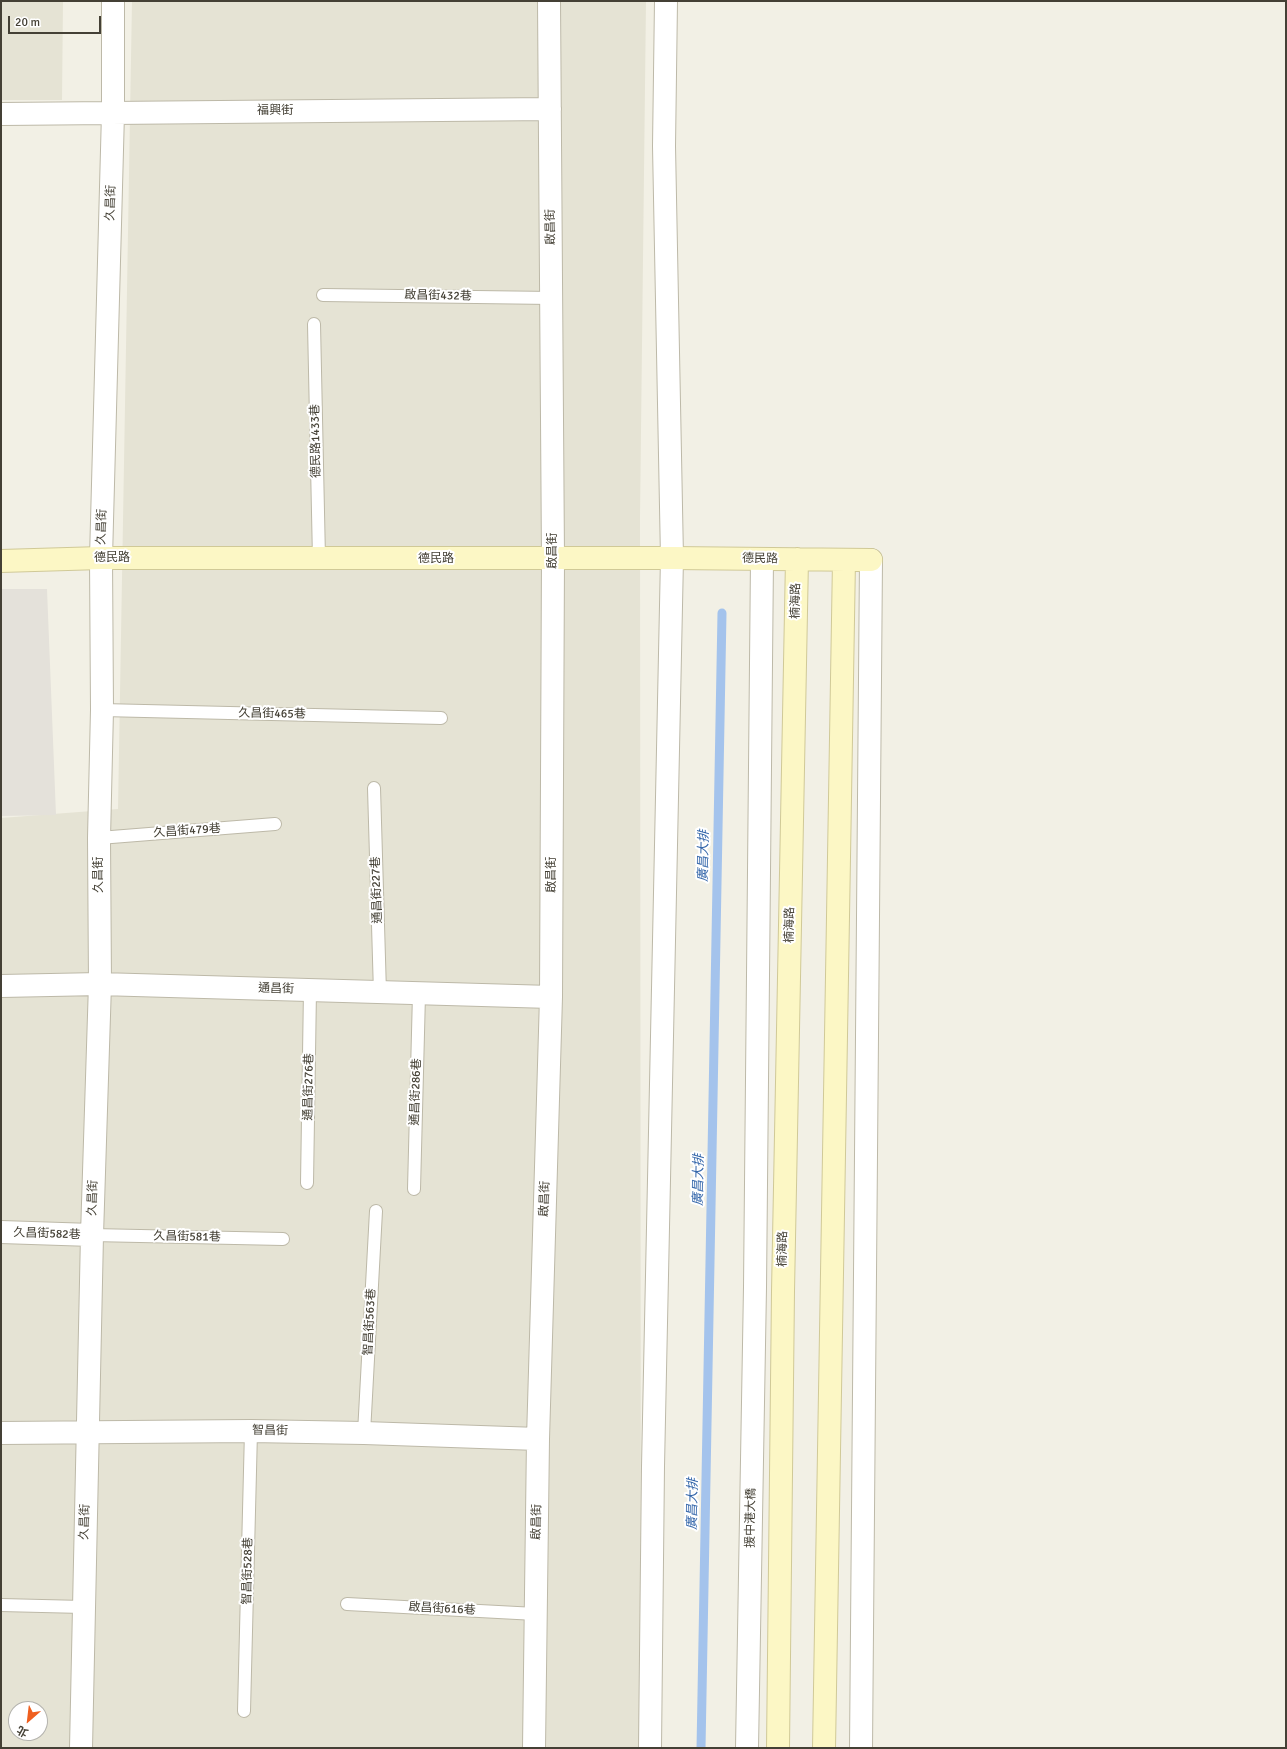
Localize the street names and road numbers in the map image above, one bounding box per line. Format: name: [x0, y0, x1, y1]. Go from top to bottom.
street label: 福興街: [257, 104, 293, 118]
street label: 久昌街: [103, 185, 119, 221]
street label: 啟昌街: [543, 209, 559, 245]
street label: 啟昌街432巷: [404, 288, 472, 304]
street label: 德民路1433巷: [308, 404, 324, 478]
street label: 久昌街: [94, 509, 110, 545]
street label: 啟昌街: [546, 533, 560, 569]
street label: 德民路: [94, 551, 130, 565]
street label: 德民路: [742, 551, 778, 567]
street label: 德民路: [418, 552, 454, 566]
street label: 楠海路: [788, 583, 804, 619]
street label: 久昌街465巷: [238, 706, 306, 722]
street label: 久昌街479巷: [153, 821, 221, 841]
street label: 通昌街227巷: [369, 856, 385, 924]
street label: 久昌街: [92, 857, 106, 893]
street label: 啟昌街: [545, 857, 559, 893]
street label: 楠海路: [782, 907, 798, 943]
street label: 通昌街: [258, 981, 294, 997]
street label: 通昌街276巷: [301, 1053, 317, 1121]
street label: 通昌街286巷: [408, 1058, 424, 1126]
street label: 久昌街: [85, 1180, 101, 1216]
street label: 啟昌街: [537, 1181, 553, 1217]
street label: 久昌街582巷: [13, 1226, 81, 1242]
street label: 久昌街581巷: [153, 1229, 221, 1245]
street label: 楠海路: [775, 1231, 791, 1267]
street label: 智昌街563巷: [361, 1288, 379, 1356]
street label: 智昌街: [252, 1423, 288, 1439]
street label: 援中港大橋: [743, 1488, 759, 1548]
street label: 久昌街: [77, 1504, 93, 1540]
street label: 啟昌街: [529, 1504, 545, 1540]
street label: 智昌街528巷: [240, 1537, 256, 1605]
street label: 啟昌街616巷: [408, 1600, 476, 1618]

